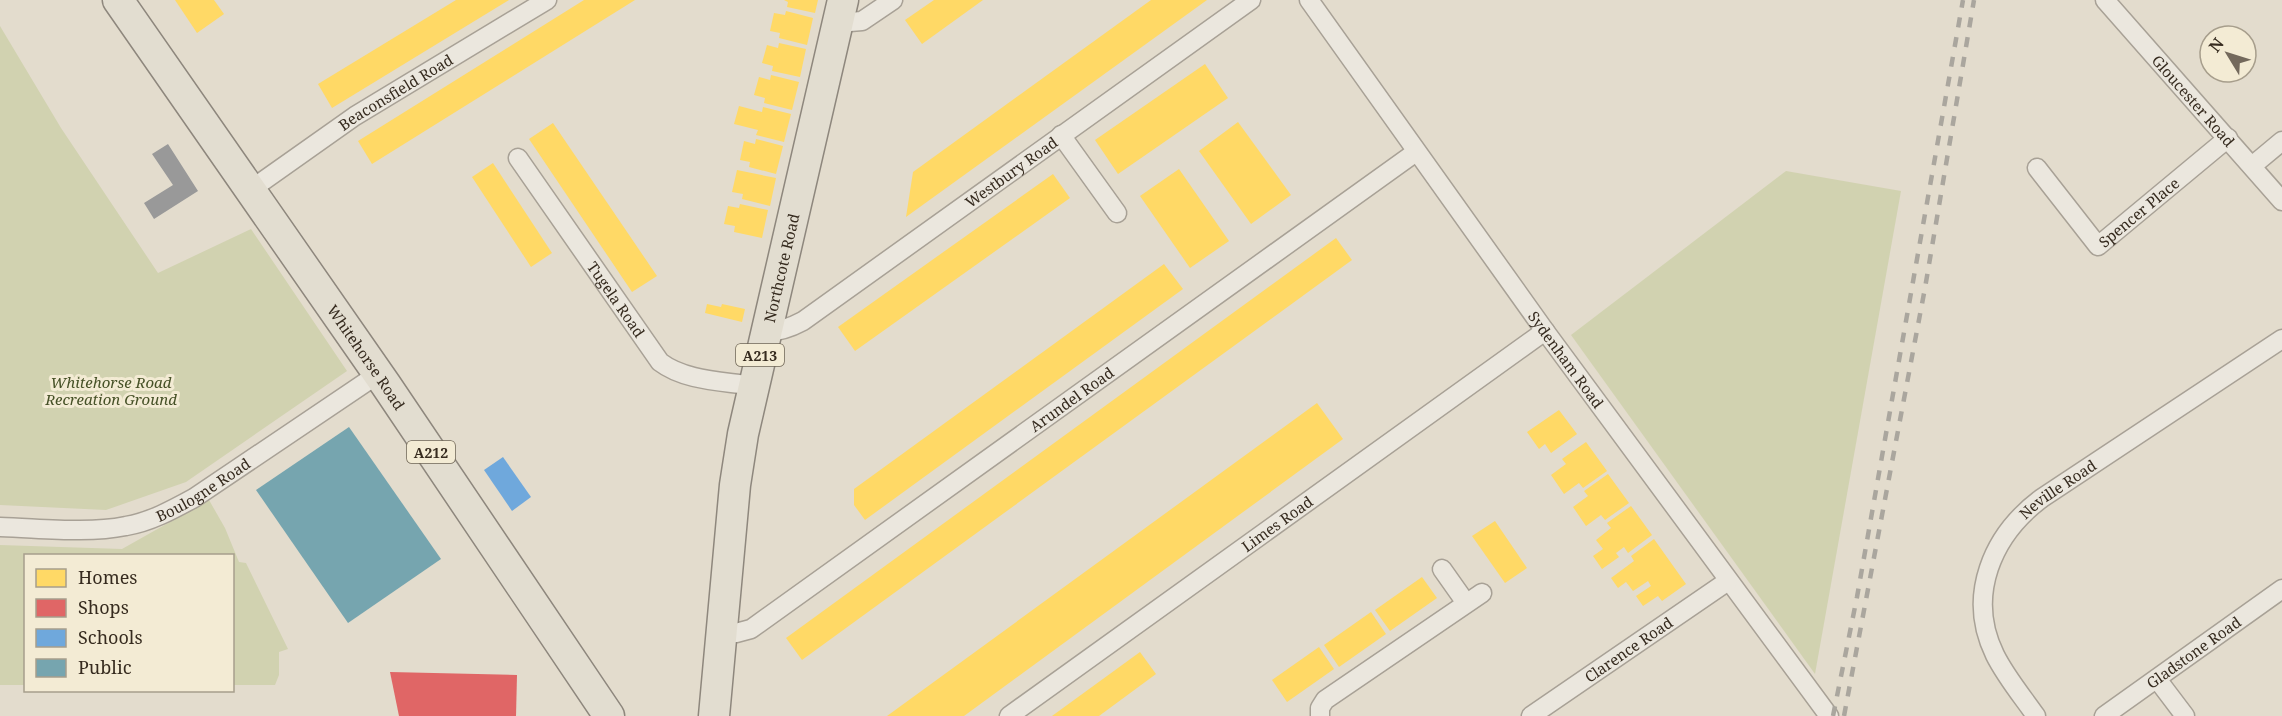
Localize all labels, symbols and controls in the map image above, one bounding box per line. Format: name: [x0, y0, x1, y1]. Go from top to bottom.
north arrow: [2198, 24, 2258, 84]
text: N: [2204, 33, 2229, 57]
street label: Beaconsfield Road: [334, 49, 456, 135]
street label: Gloucester Road: [2148, 50, 2239, 151]
street label: Westbury Road: [961, 132, 1061, 212]
street label: Spencer Place: [2094, 173, 2183, 252]
street label: Northcote Road: [759, 211, 804, 324]
street label: Tugela Road: [583, 257, 650, 341]
street label: Whitehorse Road: [323, 301, 410, 414]
street label: Sydenham Road: [1524, 307, 1608, 412]
road number: A213: [736, 344, 784, 366]
street label: Arundel Road: [1026, 362, 1118, 436]
park label: Whitehorse Road Recreation Ground: [44, 372, 177, 409]
road number: A212: [407, 441, 455, 463]
street label: Boulogne Road: [153, 453, 254, 526]
street label: Neville Road: [2014, 455, 2100, 523]
street label: Limes Road: [1237, 491, 1317, 556]
legend: [24, 554, 234, 692]
text: Homes: [78, 565, 137, 589]
text: Shops: [78, 595, 129, 619]
street label: Clarence Road: [1580, 612, 1676, 687]
street label: Gladstone Road: [2142, 612, 2245, 693]
text: Schools: [78, 625, 143, 649]
text: Public: [78, 655, 132, 679]

